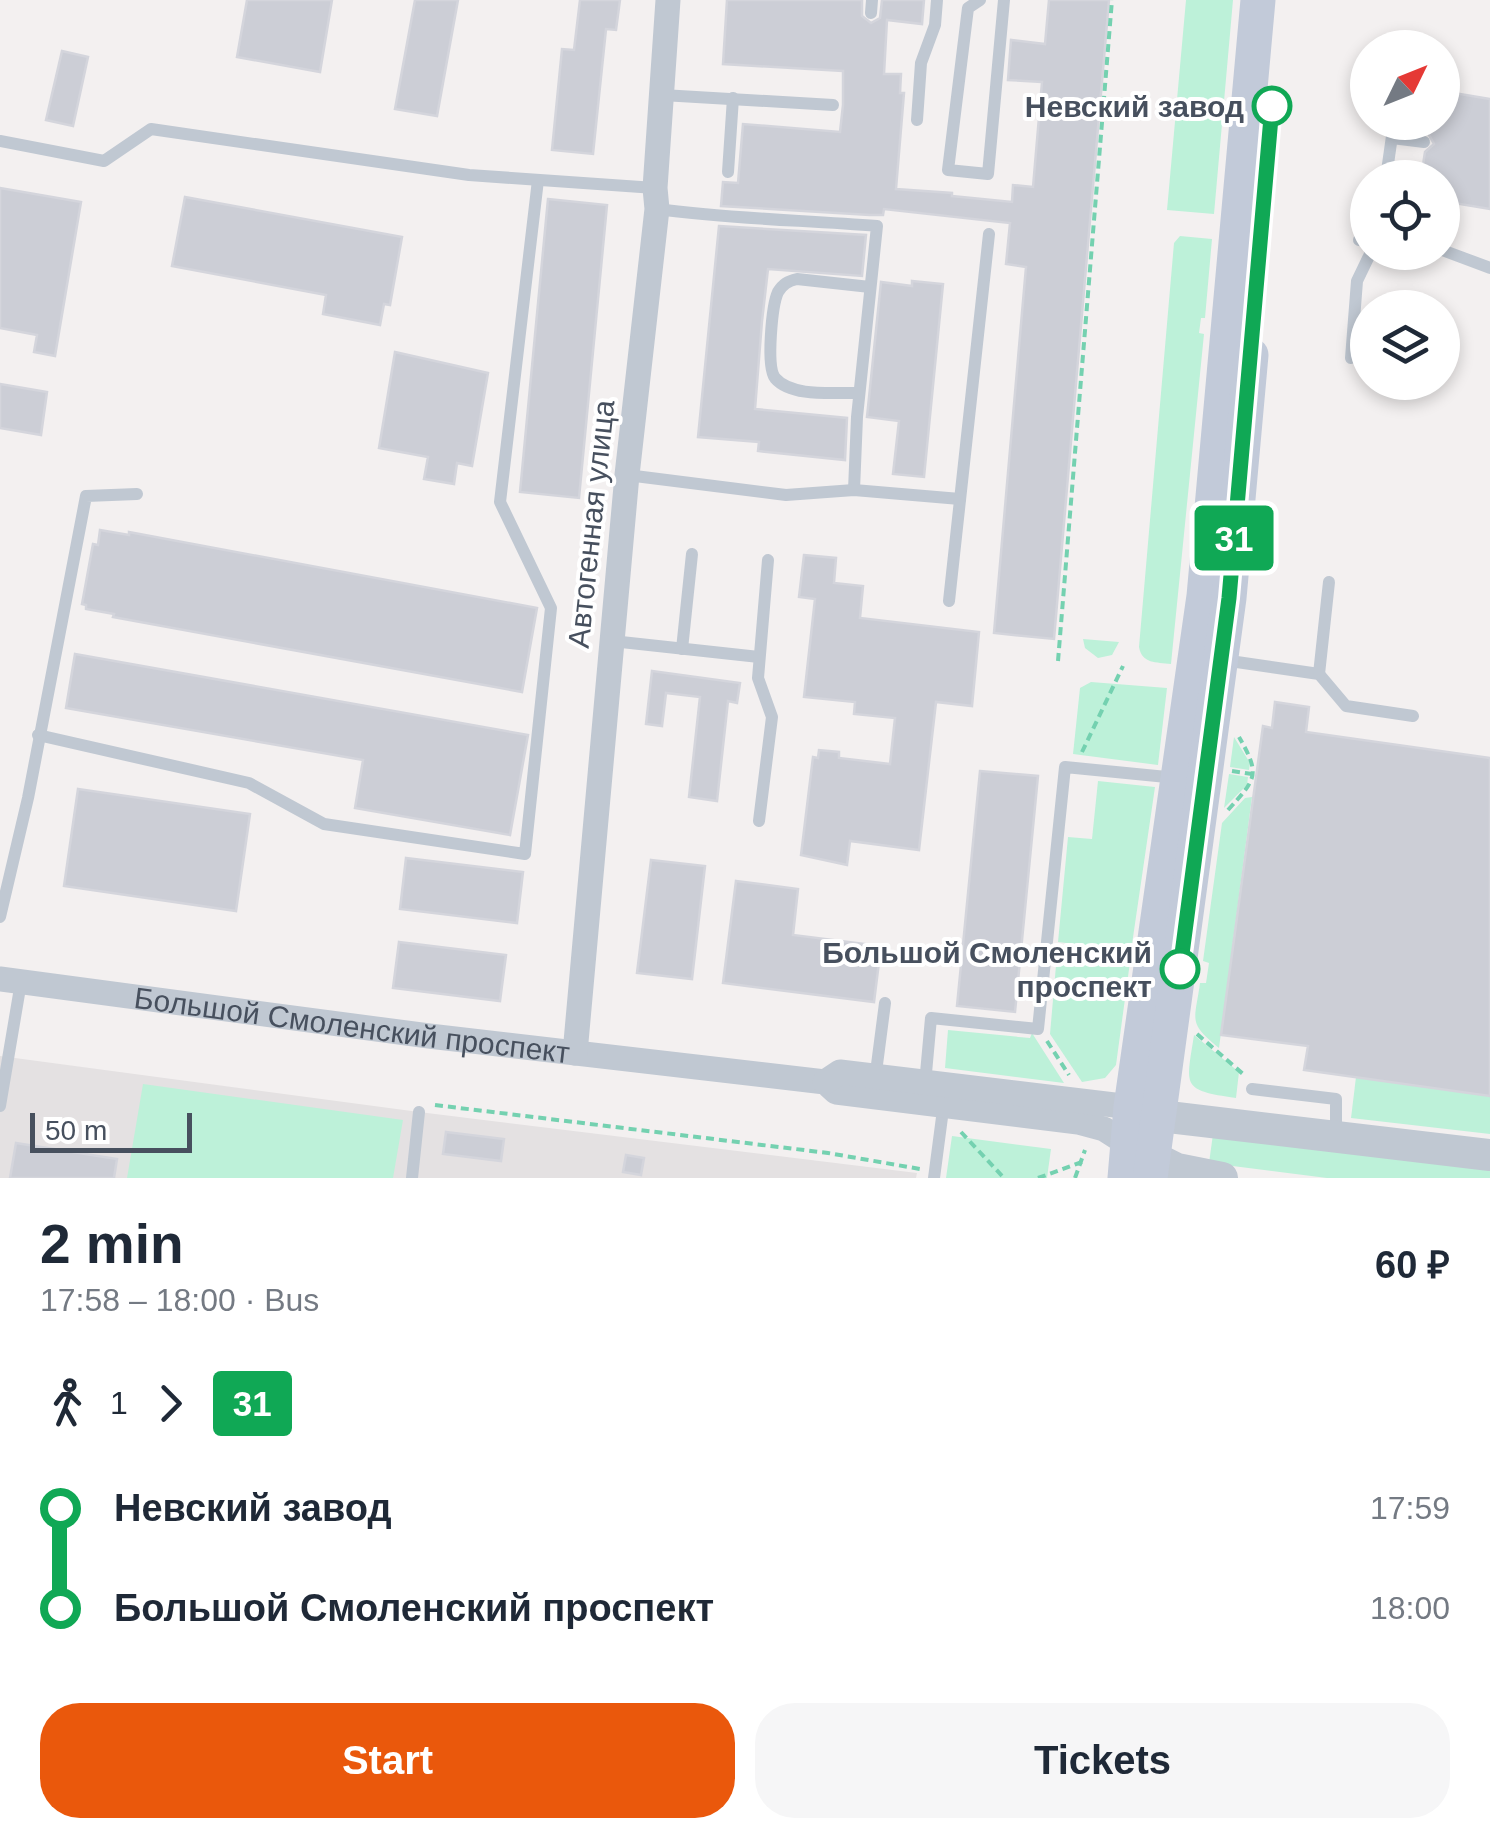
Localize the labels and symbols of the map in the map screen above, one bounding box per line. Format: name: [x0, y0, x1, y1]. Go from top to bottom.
north arrow: [1350, 30, 1460, 140]
marker: Невский завод: [1253, 87, 1291, 125]
place label: Невский завод: [1025, 90, 1244, 123]
street label: Автогенная улица: [562, 398, 620, 650]
line badge: 31: [1189, 506, 1279, 570]
place label: Большой Смоленский проспект: [822, 936, 1152, 1003]
marker: Большой Смоленский проспект: [1161, 950, 1199, 988]
street label: Большой Смоленский проспект: [132, 981, 572, 1069]
scale bar: [30, 1108, 192, 1152]

